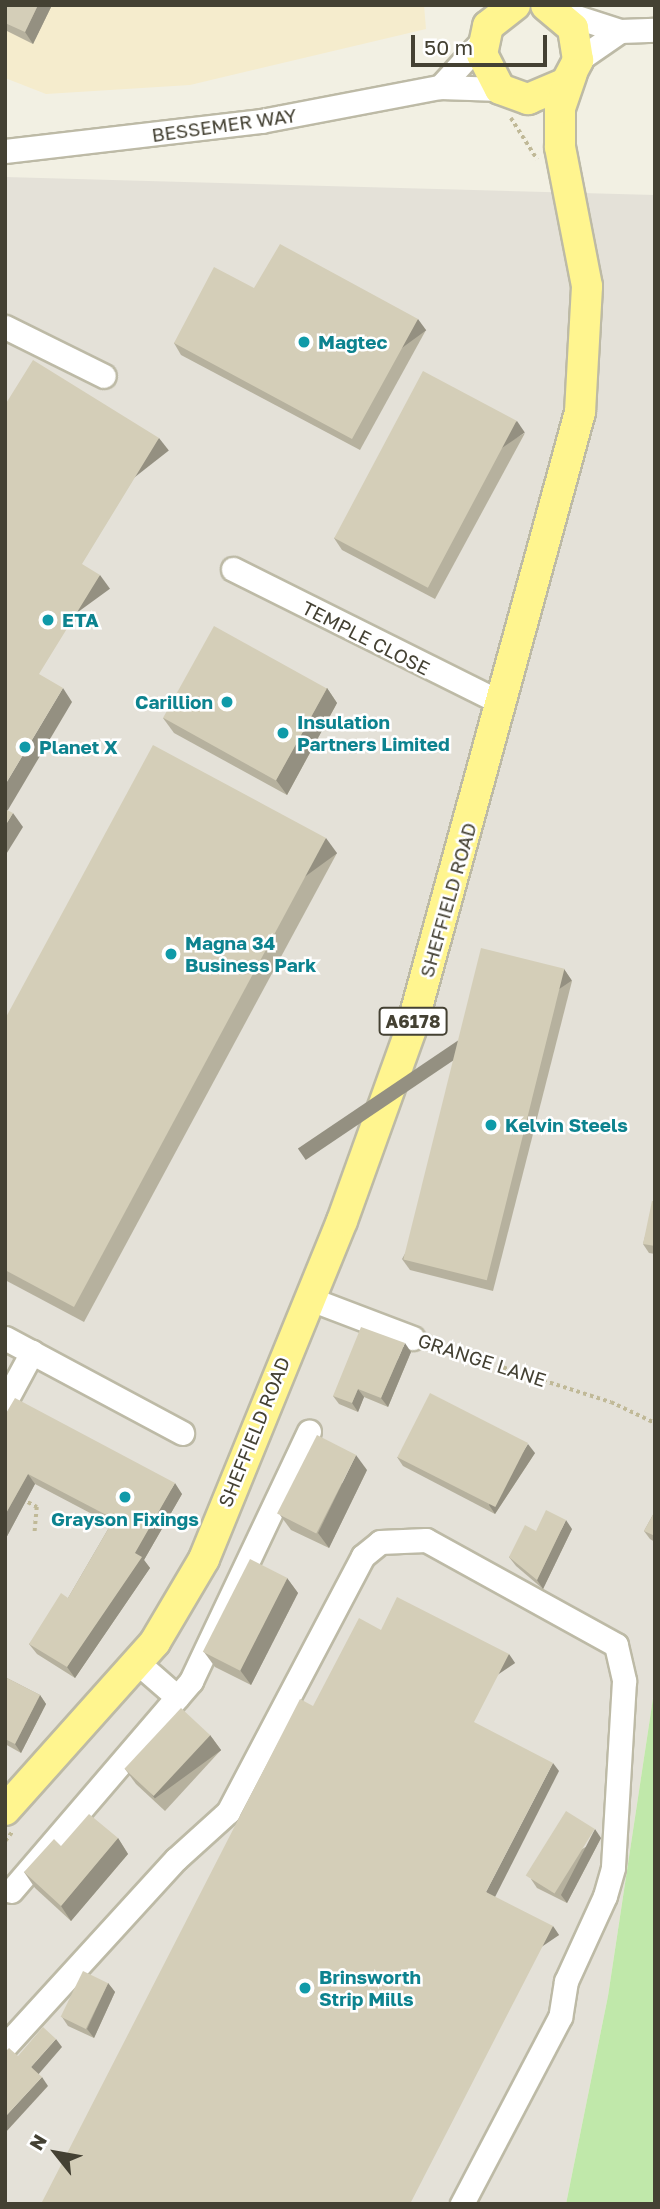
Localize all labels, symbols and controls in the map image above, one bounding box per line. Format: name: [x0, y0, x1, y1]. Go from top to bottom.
scale bar: [415, 21, 552, 65]
text: 50 m: [424, 34, 473, 60]
street label: BESSEMER WAY: [150, 104, 298, 146]
place label: Magtec: [318, 331, 387, 353]
marker: Magtec: [296, 334, 312, 350]
street label: TEMPLE CLOSE: [298, 596, 434, 680]
place label: ETA: [62, 609, 99, 631]
marker: ETA: [40, 612, 56, 628]
place label: Carillion: [135, 691, 213, 713]
marker: Carillion: [219, 694, 235, 710]
place label: Insulation Partners Limited: [297, 711, 450, 755]
marker: Insulation Partners Limited: [275, 725, 291, 741]
place label: Planet X: [39, 736, 118, 758]
marker: Planet X: [17, 739, 33, 755]
street label: SHEFFIELD ROAD: [415, 820, 481, 980]
place label: Magna 34 Business Park: [185, 932, 316, 976]
marker: Magna 34 Business Park: [163, 946, 179, 962]
road number: A6178: [378, 1006, 448, 1036]
place label: Kelvin Steels: [505, 1114, 628, 1136]
marker: Kelvin Steels: [483, 1117, 499, 1133]
street label: GRANGE LANE: [415, 1329, 549, 1391]
street label: SHEFFIELD ROAD: [213, 1354, 295, 1510]
marker: Grayson Fixings: [117, 1489, 133, 1505]
place label: Grayson Fixings: [51, 1508, 199, 1530]
place label: Brinsworth Strip Mills: [319, 1966, 421, 2010]
marker: Brinsworth Strip Mills: [297, 1980, 313, 1996]
north arrow: [21, 2118, 91, 2188]
text: N: [24, 2130, 51, 2154]

